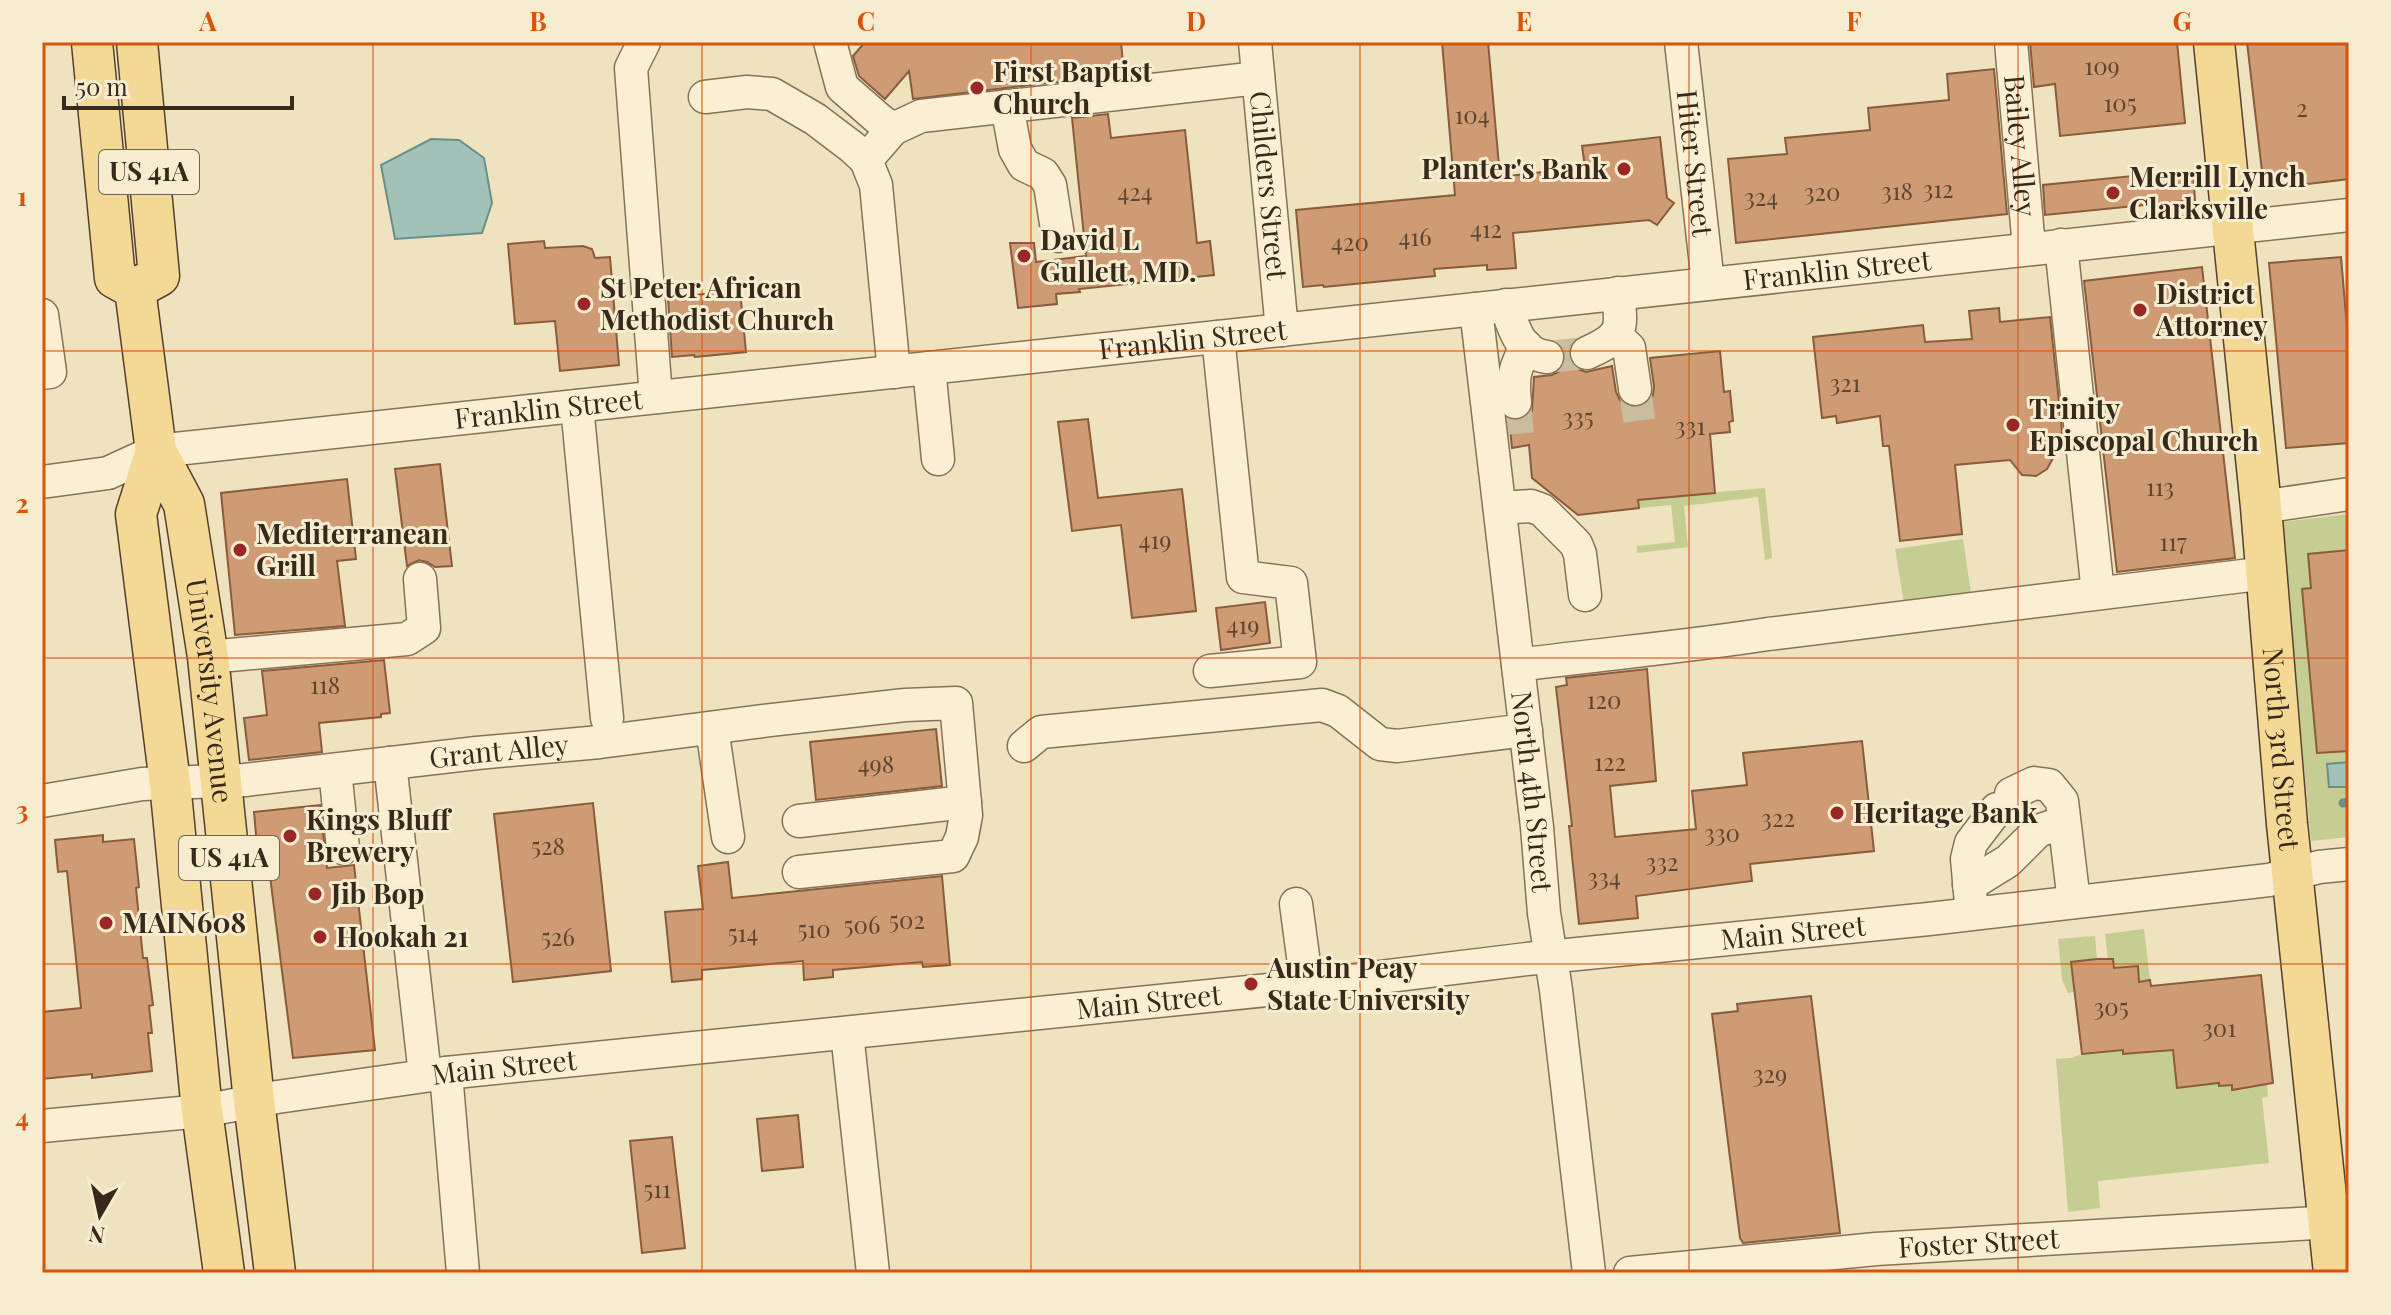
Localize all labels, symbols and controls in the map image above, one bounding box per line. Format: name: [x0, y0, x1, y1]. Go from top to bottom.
text: A: [198, 3, 217, 38]
text: B: [529, 3, 547, 38]
text: C: [857, 3, 875, 38]
text: D: [1186, 3, 1206, 38]
text: E: [1516, 3, 1532, 38]
text: F: [1846, 3, 1862, 38]
text: G: [2172, 3, 2192, 38]
house number: 109: [2084, 49, 2120, 81]
place label: First Baptist Church: [993, 52, 1152, 121]
scale bar: [64, 60, 292, 110]
text: 50 m: [76, 70, 128, 102]
street label: Bailey Alley: [1997, 73, 2046, 218]
marker: First Baptist Church: [968, 79, 986, 97]
house number: 105: [2103, 86, 2137, 118]
street label: Hiter Street: [1669, 88, 1723, 240]
street label: Childers Street: [1243, 89, 1297, 282]
house number: 2: [2296, 91, 2308, 123]
house number: 104: [1454, 98, 1490, 130]
place label: Planter's Bank: [1421, 149, 1609, 186]
road number: US 41A: [99, 150, 199, 194]
place label: Merrill Lynch Clarksville: [2129, 157, 2306, 226]
marker: Planter's Bank: [1615, 160, 1633, 178]
house number: 312: [1922, 172, 1954, 204]
house number: 318: [1881, 174, 1913, 206]
house number: 424: [1117, 175, 1153, 207]
house number: 320: [1804, 175, 1840, 207]
text: 1: [17, 178, 27, 213]
house number: 324: [1744, 180, 1778, 212]
marker: Merrill Lynch Clarksville: [2104, 184, 2122, 202]
house number: 412: [1470, 212, 1502, 244]
place label: David L Gullett, MD.: [1040, 220, 1197, 289]
house number: 416: [1398, 220, 1432, 252]
house number: 420: [1331, 225, 1369, 257]
street label: Franklin Street: [1741, 240, 1934, 297]
marker: David L Gullett, MD.: [1015, 247, 1033, 265]
place label: St Peter African Methodist Church: [600, 268, 834, 337]
place label: District Attorney: [2155, 274, 2268, 343]
marker: St Peter African Methodist Church: [575, 295, 593, 313]
marker: District Attorney: [2131, 301, 2149, 319]
street label: Franklin Street: [1097, 309, 1289, 367]
house number: 321: [1829, 366, 1861, 398]
street label: Franklin Street: [452, 379, 645, 436]
place label: Trinity Episcopal Church: [2029, 389, 2259, 458]
house number: 335: [1562, 400, 1594, 432]
house number: 331: [1675, 409, 1705, 441]
marker: Trinity Episcopal Church: [2004, 416, 2022, 434]
house number: 113: [2146, 470, 2174, 502]
text: 2: [15, 485, 29, 520]
place label: Mediterranean Grill: [256, 514, 448, 583]
house number: 419: [1139, 523, 1171, 555]
house number: 117: [2159, 525, 2187, 557]
marker: Mediterranean Grill: [231, 541, 249, 559]
street label: University Avenue: [179, 576, 243, 805]
house number: 419: [1227, 608, 1259, 640]
street label: North 3rd Street: [2256, 646, 2310, 853]
house number: 118: [310, 668, 340, 700]
house number: 120: [1587, 683, 1621, 715]
street label: North 4th Street: [1504, 689, 1562, 895]
street label: Grant Alley: [427, 725, 570, 775]
house number: 122: [1594, 745, 1626, 777]
house number: 498: [858, 747, 894, 779]
text: 3: [16, 792, 28, 827]
place label: Heritage Bank: [1853, 793, 2038, 830]
place label: Kings Bluff Brewery: [306, 800, 453, 869]
house number: 322: [1761, 801, 1795, 833]
marker: Heritage Bank: [1828, 804, 1846, 822]
house number: 330: [1704, 816, 1740, 848]
marker: Kings Bluff Brewery: [281, 827, 299, 845]
house number: 528: [531, 829, 565, 861]
road number: US 41A: [179, 836, 279, 880]
house number: 332: [1645, 845, 1679, 877]
house number: 334: [1587, 860, 1621, 892]
place label: Jib Bop: [330, 874, 424, 911]
marker: Jib Bop: [306, 885, 324, 903]
place label: MAIN608: [122, 903, 246, 940]
house number: 502: [889, 903, 925, 935]
street label: Main Street: [1719, 905, 1868, 957]
house number: 506: [844, 908, 880, 940]
house number: 510: [797, 912, 831, 944]
marker: MAIN608: [97, 914, 115, 932]
house number: 514: [728, 916, 758, 948]
place label: Hookah 21: [336, 917, 469, 954]
house number: 526: [541, 920, 575, 952]
marker: Hookah 21: [311, 928, 329, 946]
place label: Austin Peay State University: [1266, 948, 1470, 1017]
street label: Main Street: [1074, 975, 1224, 1026]
marker: Austin Peay State University: [1242, 975, 1260, 993]
house number: 305: [2093, 990, 2129, 1022]
house number: 301: [2202, 1011, 2236, 1043]
street label: Main Street: [429, 1040, 579, 1092]
house number: 329: [1753, 1057, 1787, 1089]
text: 4: [15, 1099, 29, 1134]
house number: 511: [643, 1172, 671, 1204]
north arrow: [60, 1175, 140, 1255]
street label: Foster Street: [1897, 1218, 2061, 1265]
text: N: [86, 1220, 107, 1252]

